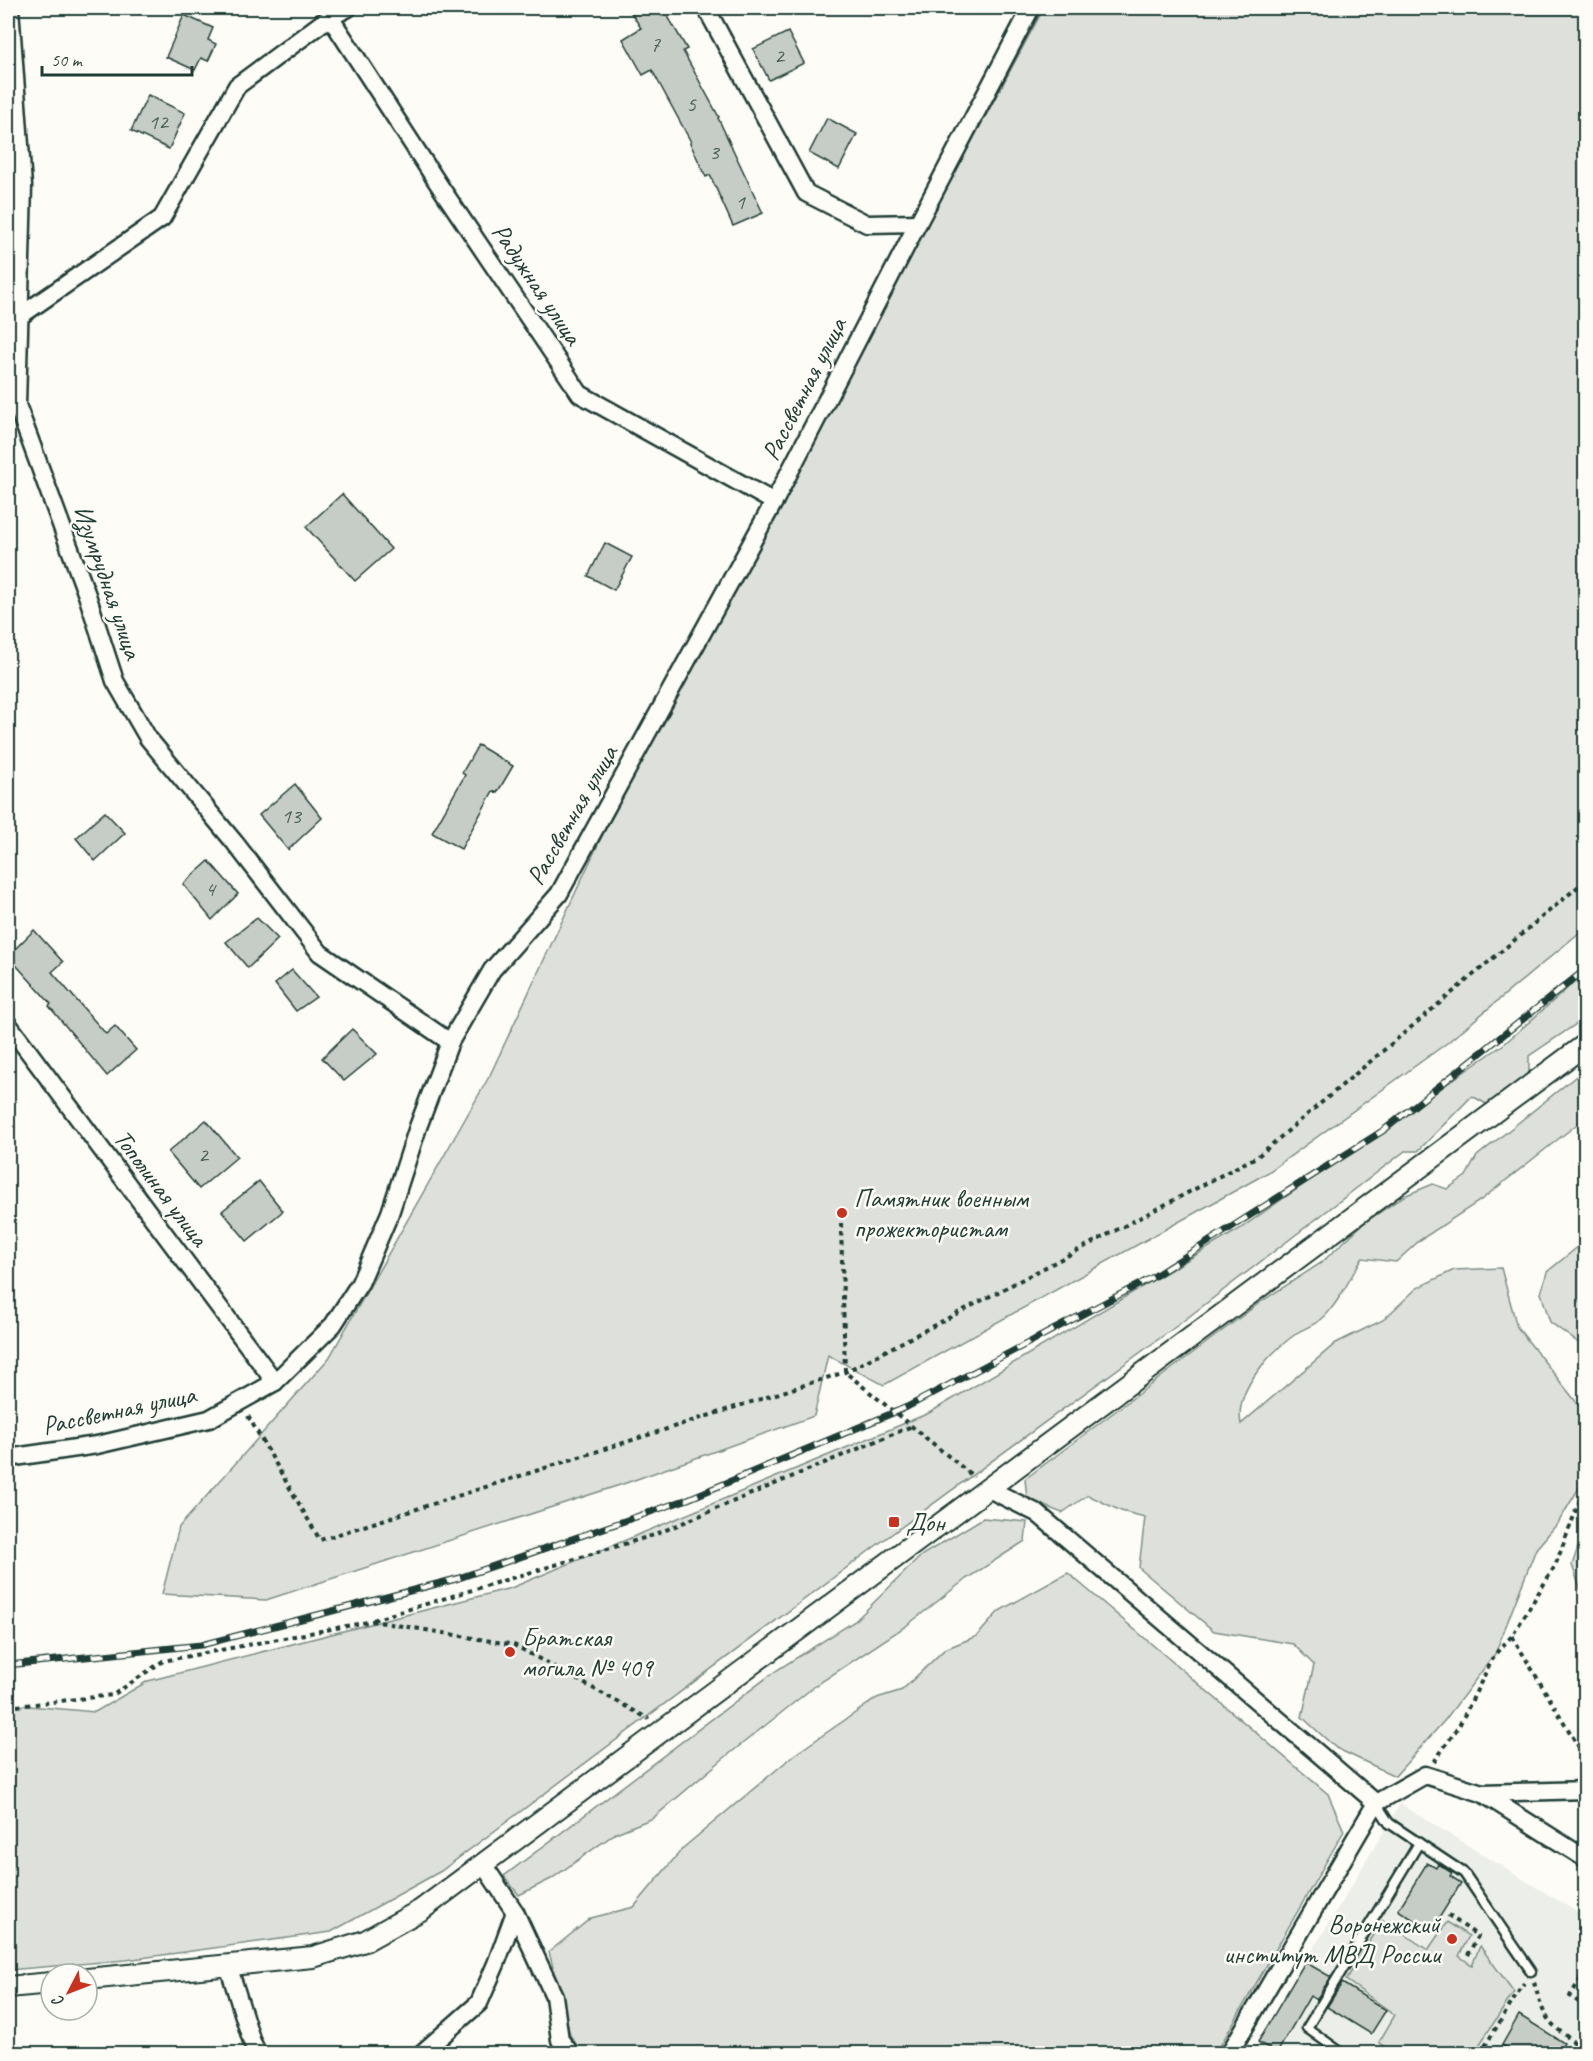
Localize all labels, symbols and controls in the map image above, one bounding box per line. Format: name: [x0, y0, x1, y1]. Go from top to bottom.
house number: 7: [650, 30, 661, 58]
scale bar: [42, 39, 192, 77]
house number: 2: [774, 42, 786, 70]
text: 50 m: [51, 49, 84, 71]
house number: 5: [686, 90, 697, 118]
house number: 12: [148, 108, 170, 136]
house number: 3: [709, 138, 721, 166]
house number: 1: [735, 188, 746, 216]
street label: Радужная улица: [484, 217, 591, 352]
street label: Рассветная улица: [754, 311, 855, 466]
street label: Изумрудная улица: [65, 501, 150, 665]
street label: Рассветная улица: [519, 738, 626, 891]
house number: 13: [281, 802, 303, 830]
house number: 4: [205, 875, 217, 903]
street label: Тополиная улица: [106, 1123, 217, 1254]
house number: 2: [198, 1141, 210, 1169]
place label: Памятник военным прожектористам: [854, 1182, 1030, 1245]
marker: Памятник военным прожектористам: [835, 1206, 849, 1220]
street label: Рассветная улица: [39, 1377, 200, 1442]
place label: Дон: [906, 1506, 946, 1539]
marker: Дон: [887, 1515, 901, 1529]
place label: Братская могила № 409: [522, 1621, 655, 1684]
marker: Братская могила № 409: [503, 1645, 517, 1659]
place label: Воронежский институт МВД России: [1224, 1908, 1443, 1971]
marker: Воронежский институт МВД России: [1445, 1932, 1459, 1946]
north arrow: [39, 1962, 99, 2022]
text: С: [47, 1990, 69, 2011]

